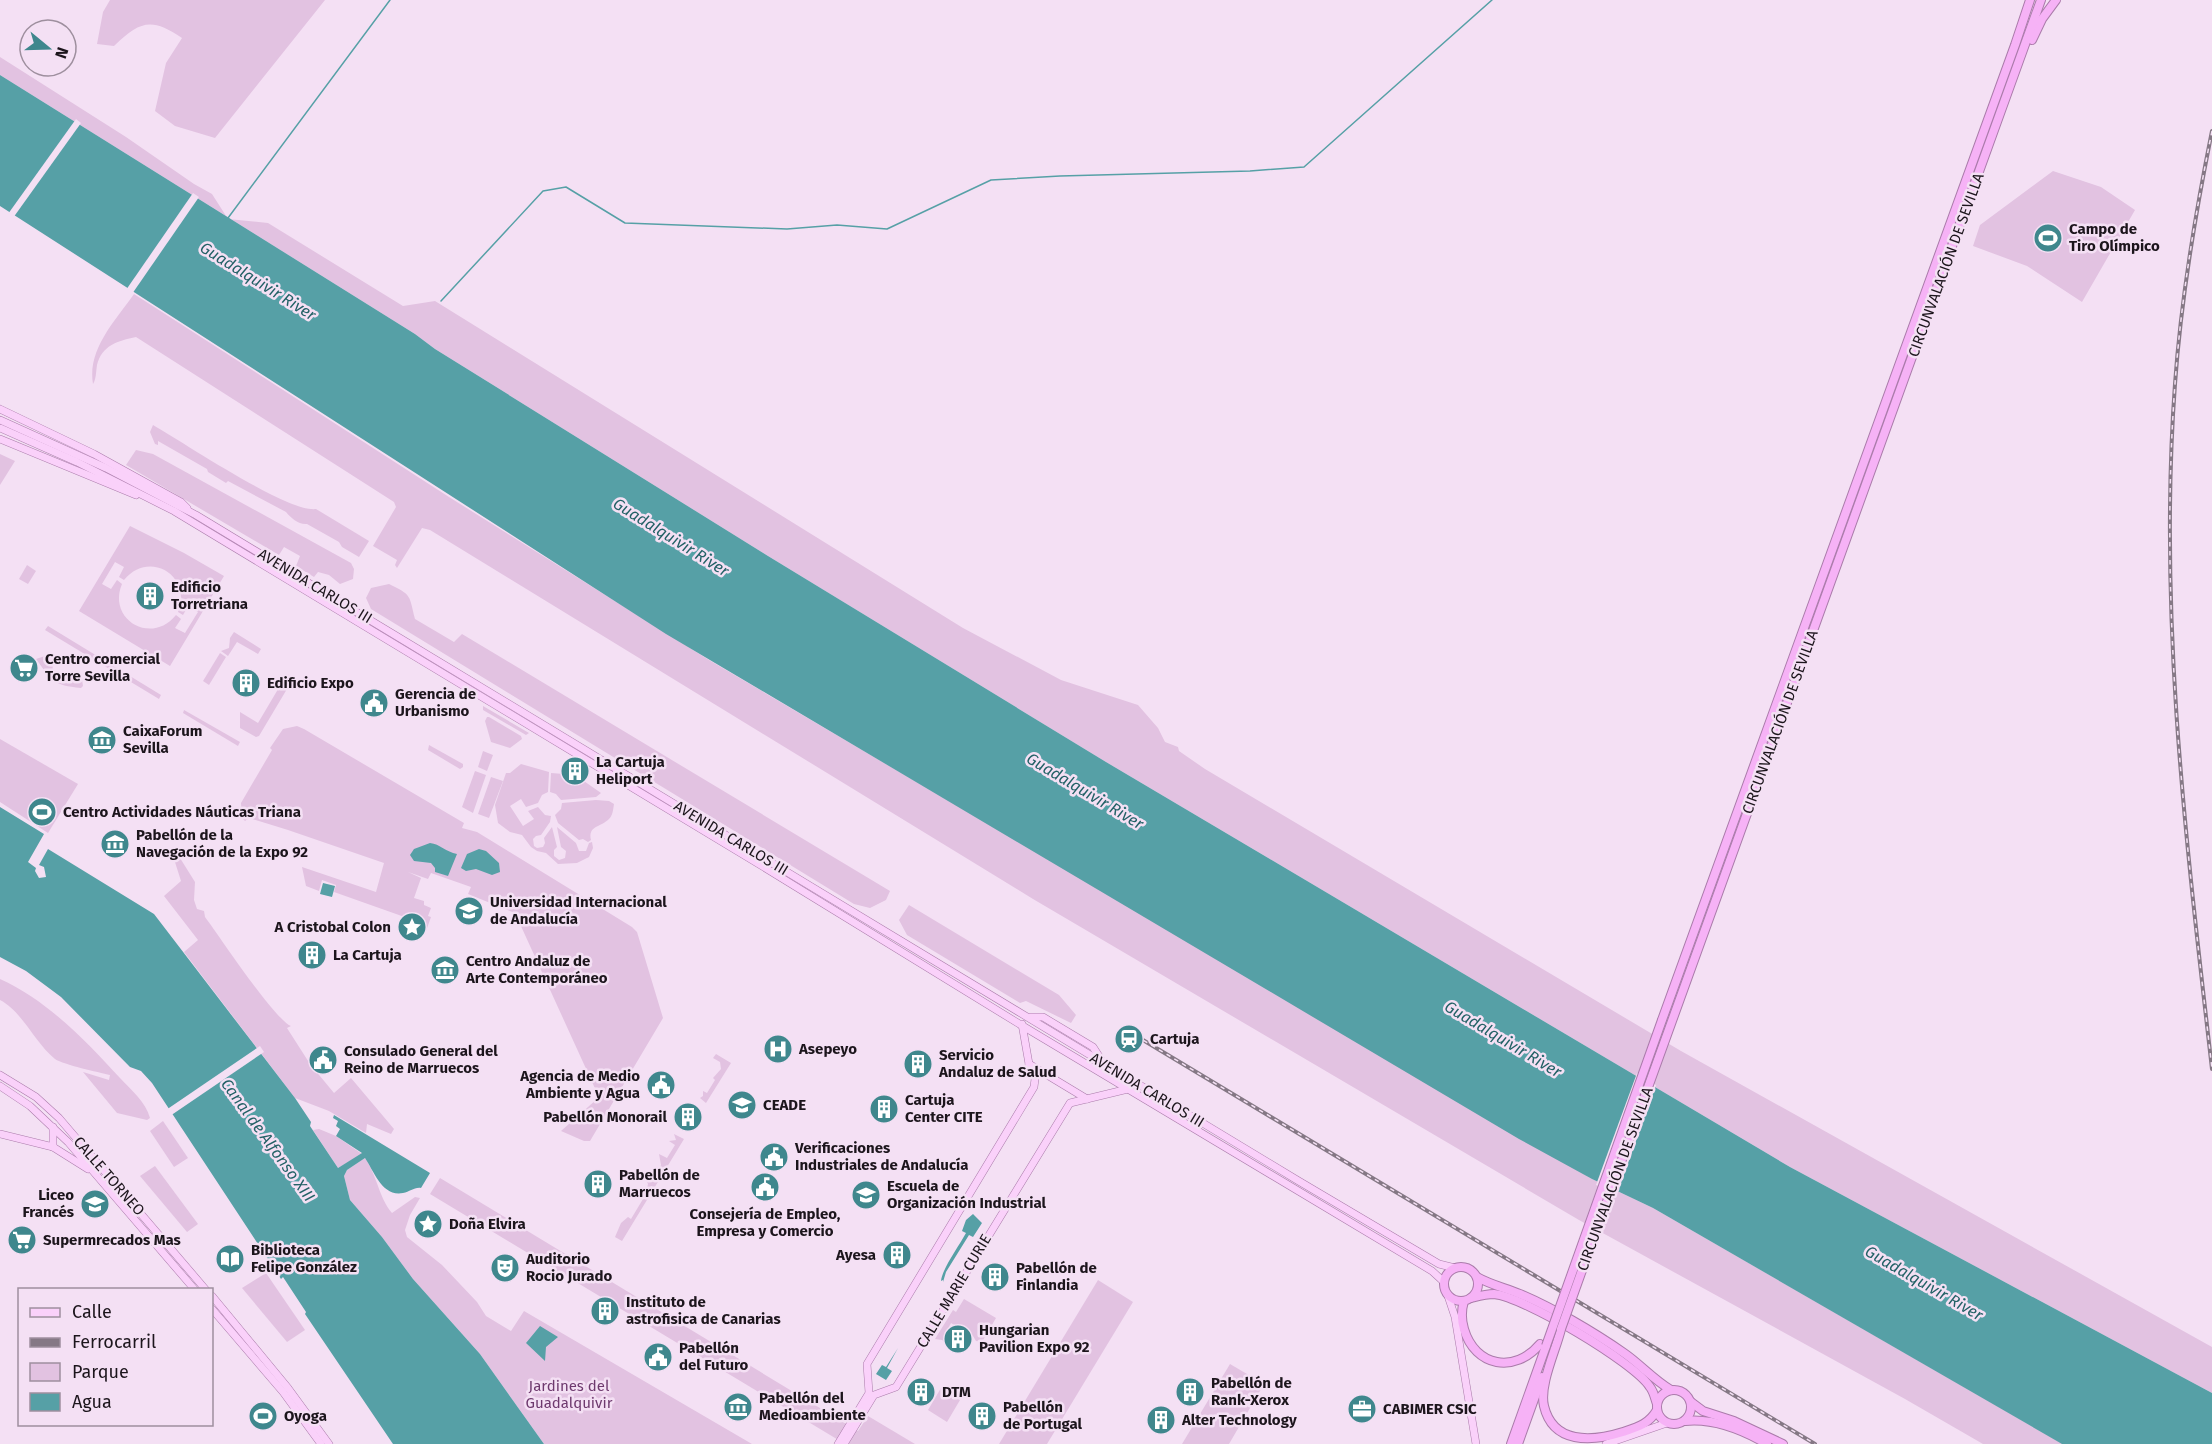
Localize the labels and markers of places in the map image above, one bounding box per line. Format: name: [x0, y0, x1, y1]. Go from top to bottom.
place label: Campo de Tiro Olímpico: [2069, 220, 2160, 255]
sports icon: Campo de Tiro Olímpico: [2032, 222, 2064, 254]
place label: Edificio Torretriana: [171, 578, 248, 613]
building icon: Edificio Torretriana: [134, 580, 166, 612]
place label: Centro comercial Torre Sevilla: [45, 650, 161, 685]
supermarket icon: Centro comercial Torre Sevilla: [8, 652, 40, 684]
building icon: Edificio Expo: [230, 667, 262, 699]
place label: Edificio Expo: [267, 674, 354, 692]
place label: Gerencia de Urbanismo: [395, 685, 476, 720]
public building icon: Gerencia de Urbanismo: [358, 687, 390, 719]
place label: CaixaForum Sevilla: [123, 722, 202, 757]
museum icon: CaixaForum Sevilla: [86, 724, 118, 756]
place label: La Cartuja Heliport: [596, 753, 665, 788]
building icon: La Cartuja Heliport: [559, 755, 591, 787]
sports icon: Centro Actividades Náuticas Triana: [26, 796, 58, 828]
place label: Centro Actividades Náuticas Triana: [63, 803, 301, 821]
place label: Pabellón de la Navegación de la Expo 92: [136, 826, 308, 861]
museum icon: Pabellón de la Navegación de la Expo 92: [99, 828, 131, 860]
place label: Universidad Internacional de Andalucía: [490, 893, 667, 928]
school or university icon: Universidad Internacional de Andalucía: [453, 895, 485, 927]
place icon: A Cristobal Colon: [396, 911, 428, 943]
place label: A Cristobal Colon: [274, 918, 391, 936]
building icon: La Cartuja: [296, 939, 328, 971]
place label: La Cartuja: [333, 946, 402, 964]
place label: Centro Andaluz de Arte Contemporáneo: [465, 952, 608, 987]
museum icon: Centro Andaluz de Arte Contemporáneo: [429, 954, 461, 986]
station icon: Cartuja: [1113, 1023, 1145, 1055]
place label: Cartuja: [1150, 1030, 1200, 1048]
hospital icon: Asepeyo: [762, 1033, 794, 1065]
place label: Asepeyo: [798, 1040, 857, 1058]
place label: Consulado General del Reino de Marruecos: [344, 1042, 498, 1077]
public building icon: Consulado General del Reino de Marruecos: [307, 1044, 339, 1076]
place label: Servicio Andaluz de Salud: [938, 1046, 1057, 1081]
building icon: Servicio Andaluz de Salud: [902, 1048, 934, 1080]
place label: Agencia de Medio Ambiente y Agua: [519, 1067, 640, 1102]
public building icon: Agencia de Medio Ambiente y Agua: [645, 1069, 677, 1101]
school or university icon: CEADE: [726, 1089, 758, 1121]
place label: Cartuja Center CITE: [905, 1091, 983, 1126]
building icon: Cartuja Center CITE: [868, 1093, 900, 1125]
place label: CEADE: [763, 1096, 806, 1114]
building icon: Pabellón Monorail: [672, 1101, 704, 1133]
place label: Pabellón Monorail: [543, 1108, 668, 1126]
place label: Verificaciones Industriales de Andalucía: [794, 1139, 969, 1174]
public building icon: Verificaciones Industriales de Andalucía: [758, 1141, 790, 1173]
place label: Pabellón de Marruecos: [619, 1166, 700, 1201]
building icon: Pabellón de Marruecos: [582, 1168, 614, 1200]
public building icon: Consejería de Empleo, Empresa y Comercio: [749, 1171, 781, 1203]
place label: Escuela de Organización Industrial: [887, 1177, 1046, 1212]
school or university icon: Escuela de Organización Industrial: [850, 1179, 882, 1211]
place label: Liceo Francés: [22, 1186, 74, 1221]
school or university icon: Liceo Francés: [79, 1188, 111, 1220]
place label: Consejería de Empleo, Empresa y Comercio: [690, 1205, 841, 1240]
place icon: Doña Elvira: [412, 1208, 444, 1240]
place label: Doña Elvira: [449, 1215, 526, 1233]
supermarket icon: Supermrecados Mas: [6, 1224, 38, 1256]
place label: Supermrecados Mas: [43, 1231, 181, 1249]
building icon: Ayesa: [881, 1239, 913, 1271]
place label: Biblioteca Felipe González: [251, 1241, 357, 1276]
library icon: Biblioteca Felipe González: [214, 1243, 246, 1275]
place label: Ayesa: [835, 1246, 876, 1264]
place label: Auditorio Rocio Jurado: [525, 1250, 613, 1285]
theatre icon: Auditorio Rocio Jurado: [489, 1252, 521, 1284]
place label: Pabellón de Finlandia: [1016, 1259, 1097, 1294]
building icon: Pabellón de Finlandia: [979, 1261, 1011, 1293]
place label: Instituto de astrofisica de Canarias: [626, 1293, 781, 1328]
building icon: Instituto de astrofisica de Canarias: [589, 1295, 621, 1327]
place label: Hungarian Pavilion Expo 92: [979, 1321, 1090, 1356]
building icon: Hungarian Pavilion Expo 92: [942, 1323, 974, 1355]
place label: Pabellón del Futuro: [679, 1339, 749, 1374]
public building icon: Pabellón del Futuro: [642, 1341, 674, 1373]
place label: Pabellón de Rank-Xerox: [1211, 1374, 1292, 1409]
building icon: DTM: [905, 1376, 937, 1408]
building icon: Pabellón de Rank-Xerox: [1174, 1376, 1206, 1408]
place label: DTM: [942, 1383, 971, 1401]
place label: Pabellón del Medioambiente: [759, 1389, 866, 1424]
museum icon: Pabellón del Medioambiente: [722, 1391, 754, 1423]
office icon: CABIMER CSIC: [1346, 1393, 1378, 1425]
place label: Pabellón de Portugal: [1003, 1398, 1083, 1433]
sports icon: Oyoga: [247, 1400, 279, 1432]
building icon: Pabellón de Portugal: [966, 1400, 998, 1432]
place label: CABIMER CSIC: [1383, 1400, 1477, 1418]
building icon: Alter Technology: [1145, 1404, 1177, 1436]
place label: Oyoga: [284, 1407, 327, 1425]
place label: Alter Technology: [1181, 1411, 1297, 1429]

